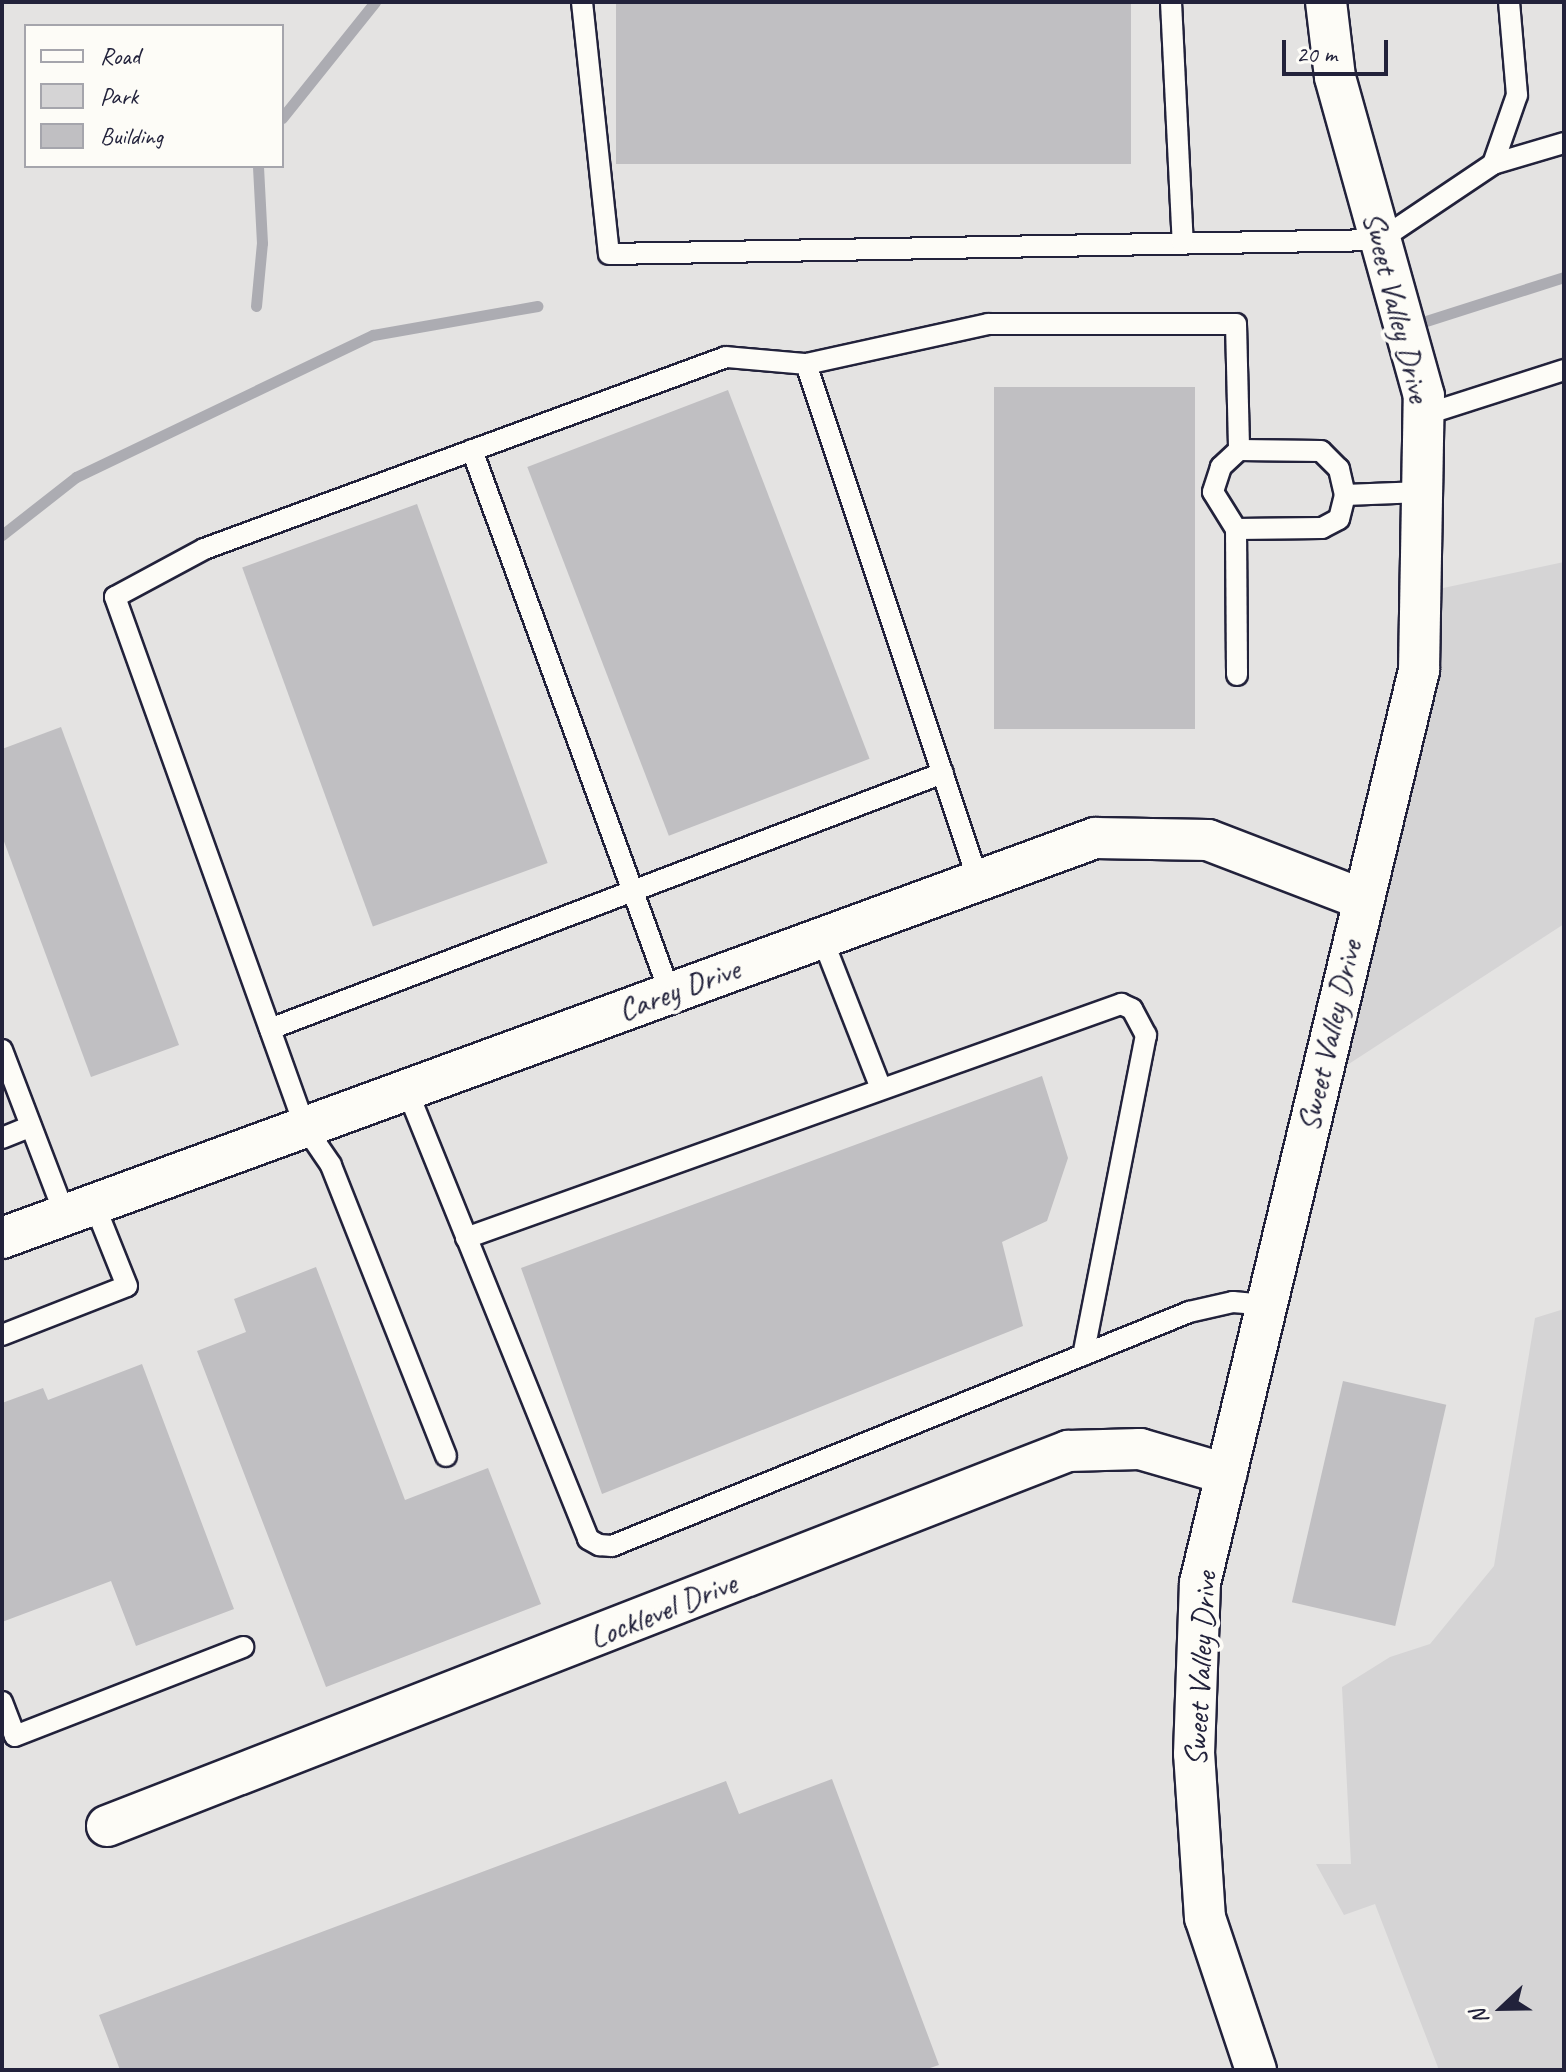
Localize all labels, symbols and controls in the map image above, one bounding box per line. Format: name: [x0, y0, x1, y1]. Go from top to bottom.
legend: [24, 24, 284, 168]
scale bar: [1286, 24, 1392, 74]
text: 20 m: [1296, 39, 1337, 69]
text: Road: [100, 41, 140, 71]
text: Park: [100, 81, 138, 111]
text: Building: [100, 121, 163, 151]
street label: Sweet Valley Drive: [1354, 207, 1438, 407]
street label: Sweet Valley Drive: [1289, 936, 1371, 1136]
street label: Carey Drive: [613, 950, 745, 1030]
street label: Locklevel Drive: [584, 1564, 742, 1658]
street label: Sweet Valley Drive: [1177, 1570, 1225, 1768]
north arrow: [1462, 1968, 1542, 2048]
text: N: [1464, 2005, 1495, 2029]

